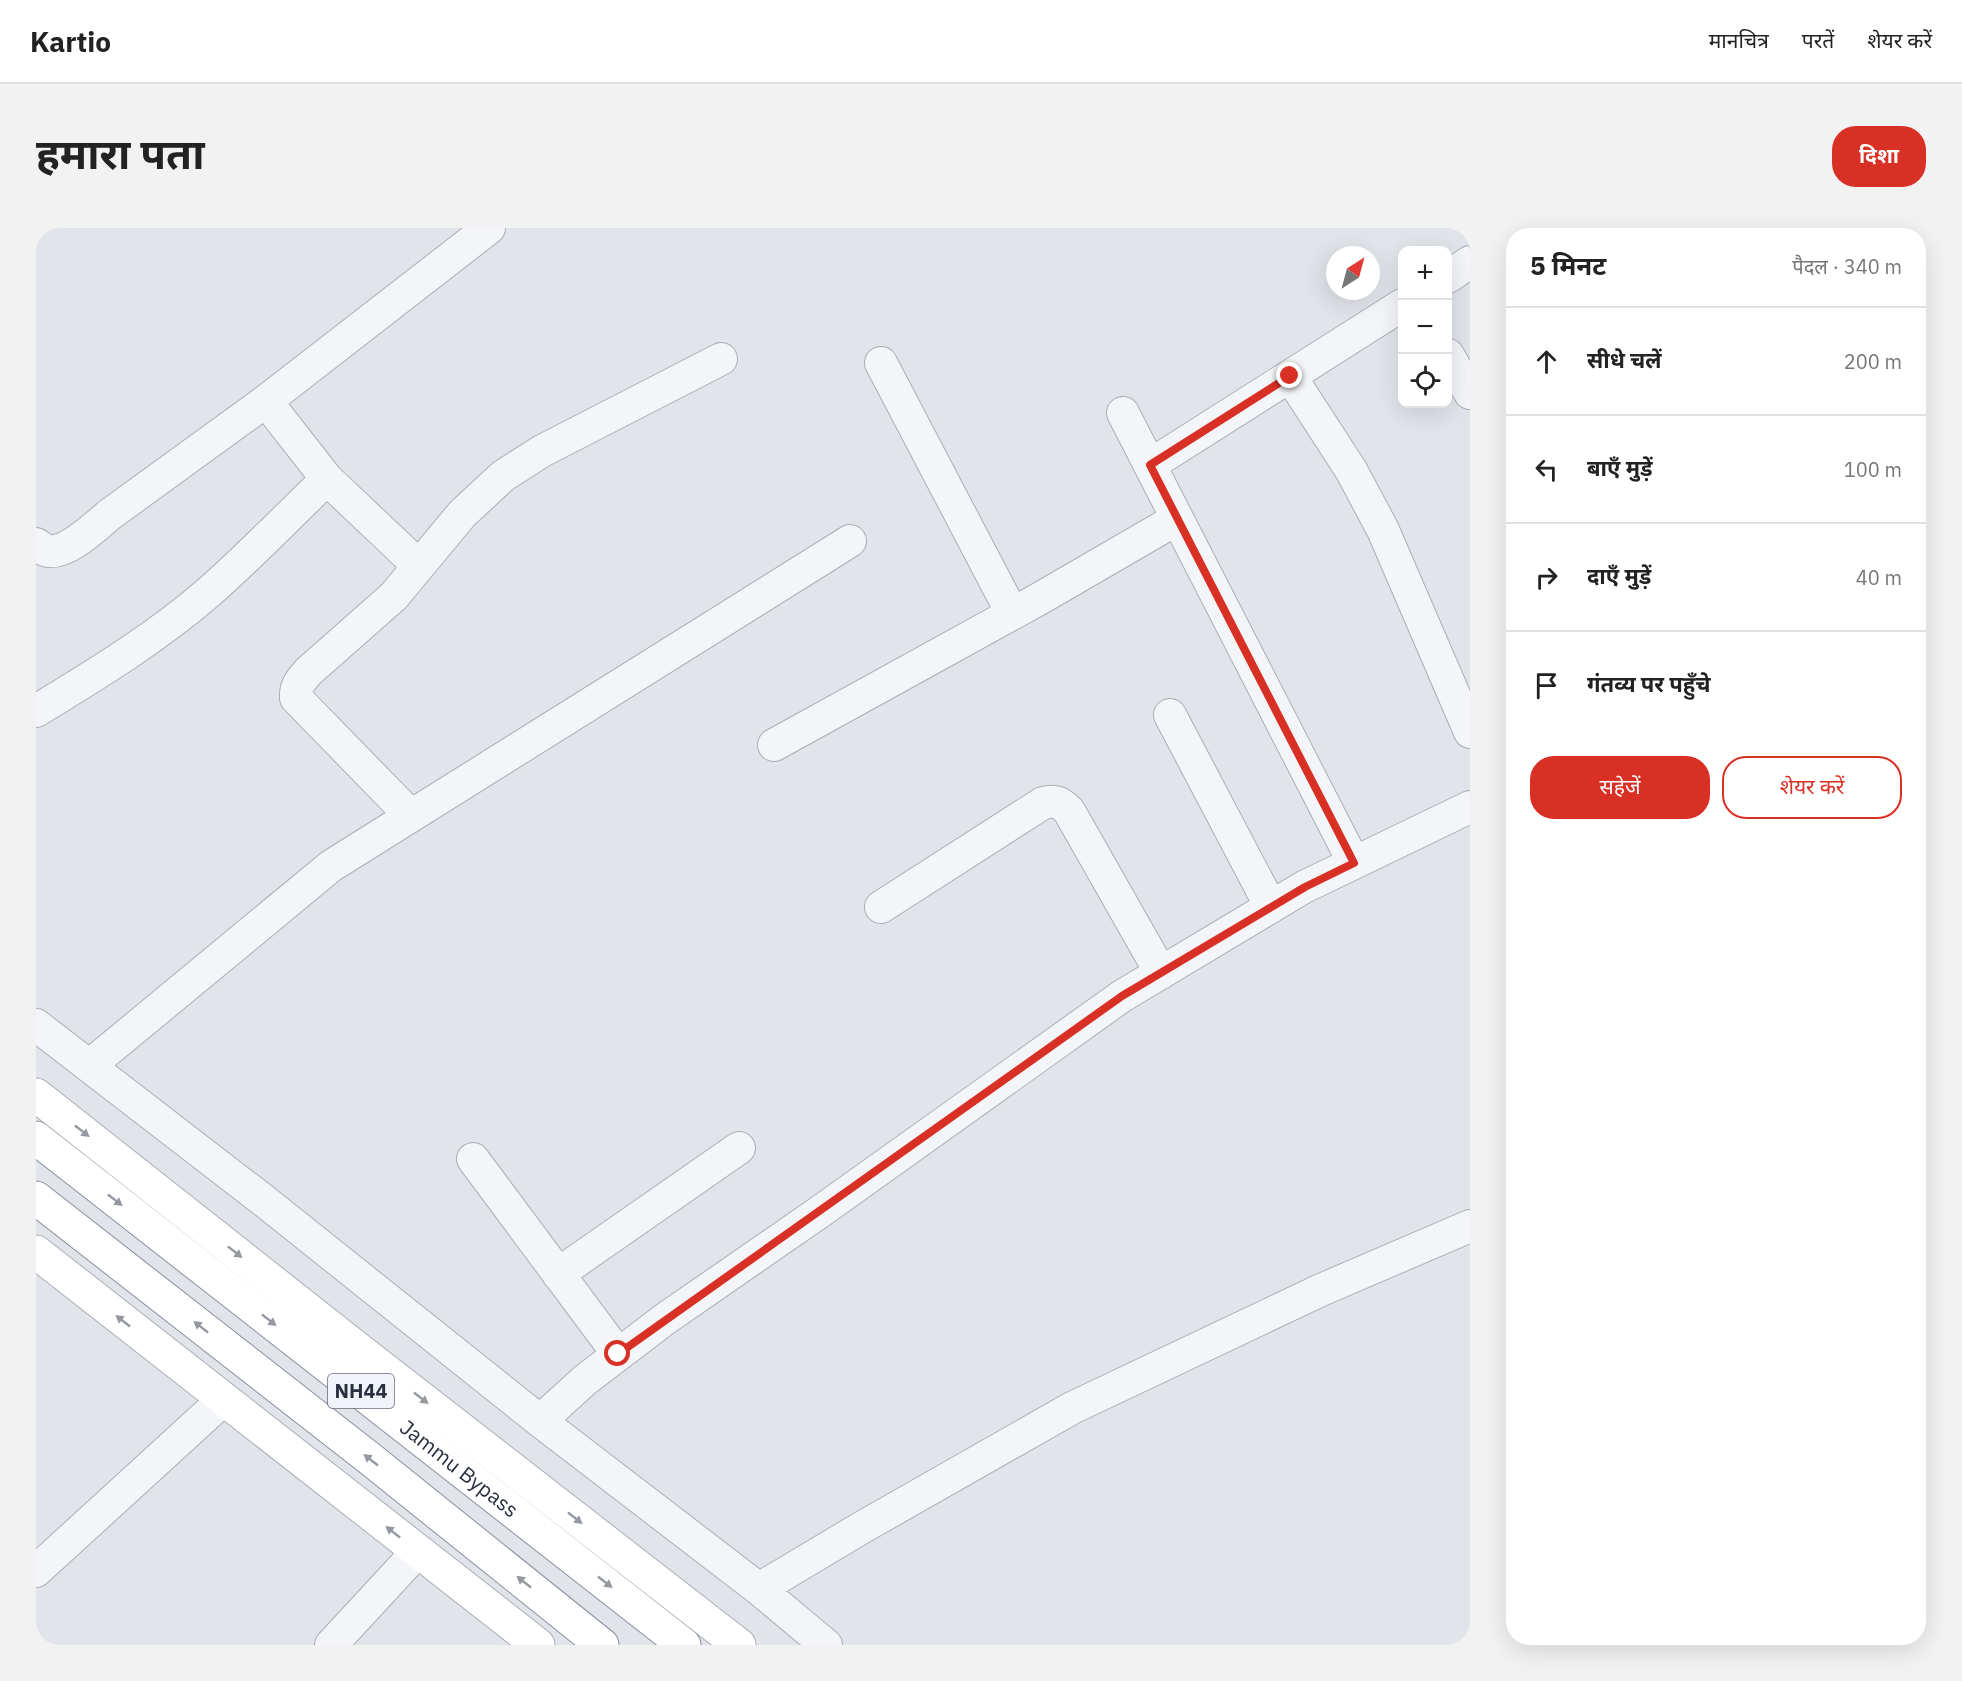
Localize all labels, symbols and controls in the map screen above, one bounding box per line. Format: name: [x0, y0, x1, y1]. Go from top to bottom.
text: Kartio: [30, 23, 111, 60]
text: मानचित्र: [1709, 26, 1769, 54]
text: परतें: [1802, 26, 1834, 54]
text: शेयर करें: [1867, 26, 1932, 54]
text: हमारा पता: [36, 126, 205, 181]
button: दिशा: [1832, 126, 1926, 187]
north arrow: [1326, 246, 1380, 300]
map controls: [1398, 246, 1452, 408]
button: +: [1398, 246, 1452, 300]
text: 5 मिनट: [1530, 248, 1606, 282]
text: पैदल · 340 m: [1792, 253, 1902, 280]
button: −: [1398, 300, 1452, 354]
icon: ahead: [1530, 345, 1563, 378]
text: सीधे चलें: [1587, 345, 1662, 374]
text: 200 m: [1844, 348, 1902, 375]
button: locate: [1398, 354, 1452, 408]
route end: [1276, 362, 1302, 388]
icon: left: [1530, 453, 1563, 486]
text: बाएँ मुड़ें: [1587, 453, 1653, 482]
text: 100 m: [1844, 456, 1902, 483]
icon: right: [1530, 561, 1563, 594]
text: दाएँ मुड़ें: [1587, 561, 1651, 590]
text: 40 m: [1856, 564, 1902, 591]
icon: arrive: [1530, 669, 1563, 702]
text: गंतव्य पर पहुँचे: [1587, 669, 1711, 698]
button: सहेजें: [1530, 756, 1710, 819]
button: शेयर करें: [1722, 756, 1902, 819]
one-way arrow: [74, 1124, 90, 1137]
one-way arrow: [107, 1194, 123, 1206]
one-way arrow: [227, 1245, 243, 1258]
one-way arrow: [261, 1313, 277, 1326]
one-way arrow: [115, 1315, 131, 1328]
one-way arrow: [194, 1322, 209, 1334]
route start: [604, 1340, 630, 1366]
road number: NH44: [328, 1374, 394, 1408]
one-way arrow: [414, 1392, 429, 1404]
street label: Jammu Bypass: [394, 1413, 525, 1523]
one-way arrow: [364, 1455, 379, 1467]
one-way arrow: [567, 1512, 583, 1524]
one-way arrow: [385, 1525, 401, 1538]
one-way arrow: [516, 1575, 532, 1588]
one-way arrow: [597, 1576, 613, 1589]

